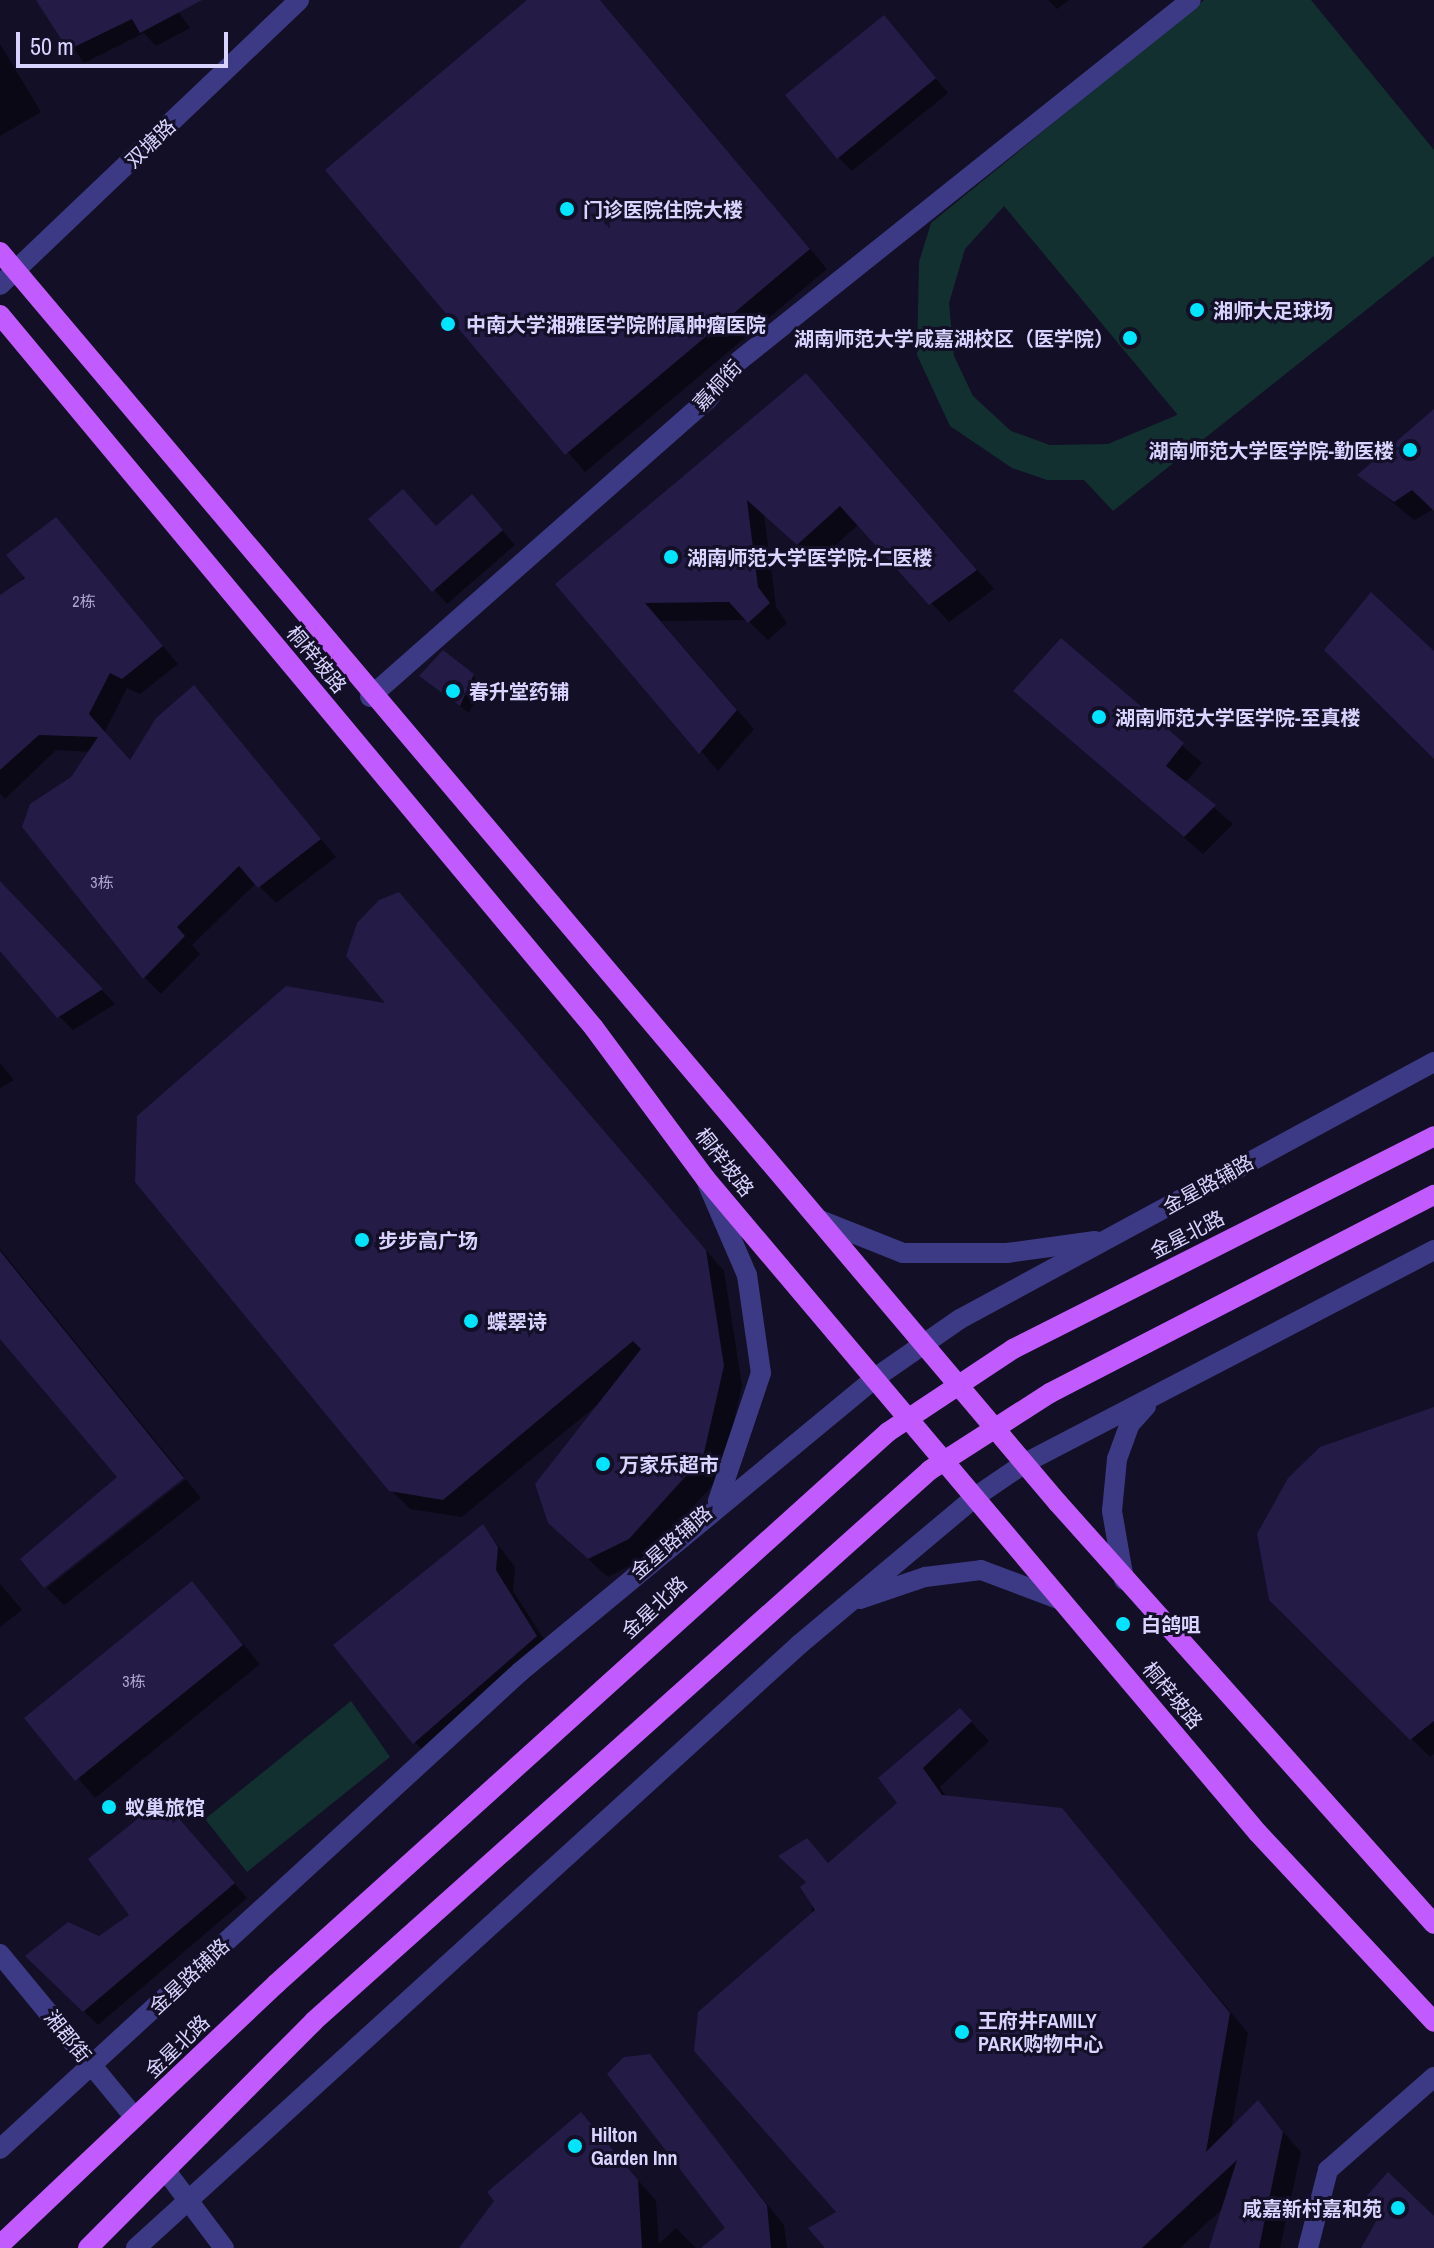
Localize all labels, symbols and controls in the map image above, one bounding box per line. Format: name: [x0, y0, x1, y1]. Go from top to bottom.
scale bar: [20, 16, 232, 66]
text: 50 m: [30, 30, 74, 62]
street label: 双塘路: [120, 114, 180, 172]
place label: 门诊医院住院大楼: [583, 197, 743, 221]
marker: 门诊医院住院大楼: [558, 200, 576, 218]
place label: 湘师大足球场: [1213, 298, 1333, 322]
marker: 湘师大足球场: [1188, 301, 1206, 319]
place label: 中南大学湘雅医学院附属肿瘤医院: [466, 312, 766, 336]
marker: 中南大学湘雅医学院附属肿瘤医院: [437, 313, 459, 335]
place label: 湖南师范大学咸嘉湖校区（医学院）: [794, 326, 1114, 350]
marker: 湖南师范大学咸嘉湖校区（医学院）: [1121, 329, 1139, 347]
street label: 嘉桐街: [688, 355, 746, 415]
place label: 湖南师范大学医学院-勤医楼: [1149, 438, 1394, 462]
marker: 湖南师范大学医学院-勤医楼: [1401, 441, 1419, 459]
place label: 湖南师范大学医学院-仁医楼: [687, 545, 932, 569]
marker: 湖南师范大学医学院-仁医楼: [662, 548, 680, 566]
house number: 2栋: [72, 591, 96, 611]
street label: 桐梓坡路: [282, 621, 352, 697]
place label: 春升堂药铺: [469, 679, 569, 703]
marker: 春升堂药铺: [444, 682, 462, 700]
place label: 湖南师范大学医学院-至真楼: [1115, 705, 1360, 729]
marker: 湖南师范大学医学院-至真楼: [1090, 708, 1108, 726]
house number: 3栋: [90, 872, 114, 892]
street label: 桐梓坡路: [691, 1123, 759, 1201]
street label: 金星路辅路: [1158, 1149, 1258, 1219]
street label: 金星北路: [1146, 1205, 1228, 1263]
place label: 步步高广场: [378, 1228, 478, 1252]
marker: 步步高广场: [353, 1231, 371, 1249]
place label: 蝶翠诗: [487, 1309, 547, 1333]
marker: 蝶翠诗: [462, 1312, 480, 1330]
place label: 万家乐超市: [619, 1452, 719, 1476]
marker: 万家乐超市: [594, 1455, 612, 1473]
street label: 金星路辅路: [625, 1500, 717, 1584]
street label: 金星北路: [617, 1571, 691, 1643]
place label: 白鸽咀: [1141, 1612, 1201, 1636]
marker: 白鸽咀: [1112, 1613, 1134, 1635]
street label: 桐梓坡路: [1138, 1657, 1208, 1733]
house number: 3栋: [122, 1671, 146, 1691]
place label: 蚁巢旅馆: [125, 1795, 205, 1819]
marker: 蚁巢旅馆: [100, 1798, 118, 1816]
street label: 金星路辅路: [144, 1933, 234, 2019]
street label: 湘郡街: [40, 2005, 96, 2067]
place label: 王府井FAMILY PARK购物中心: [978, 2008, 1103, 2055]
street label: 金星北路: [140, 2010, 214, 2082]
marker: 王府井FAMILY PARK购物中心: [953, 2023, 971, 2041]
place label: Hilton Garden Inn: [591, 2122, 678, 2169]
marker: Hilton Garden Inn: [566, 2137, 584, 2155]
place label: 咸嘉新村嘉和苑: [1242, 2196, 1382, 2220]
marker: 咸嘉新村嘉和苑: [1389, 2199, 1407, 2217]

